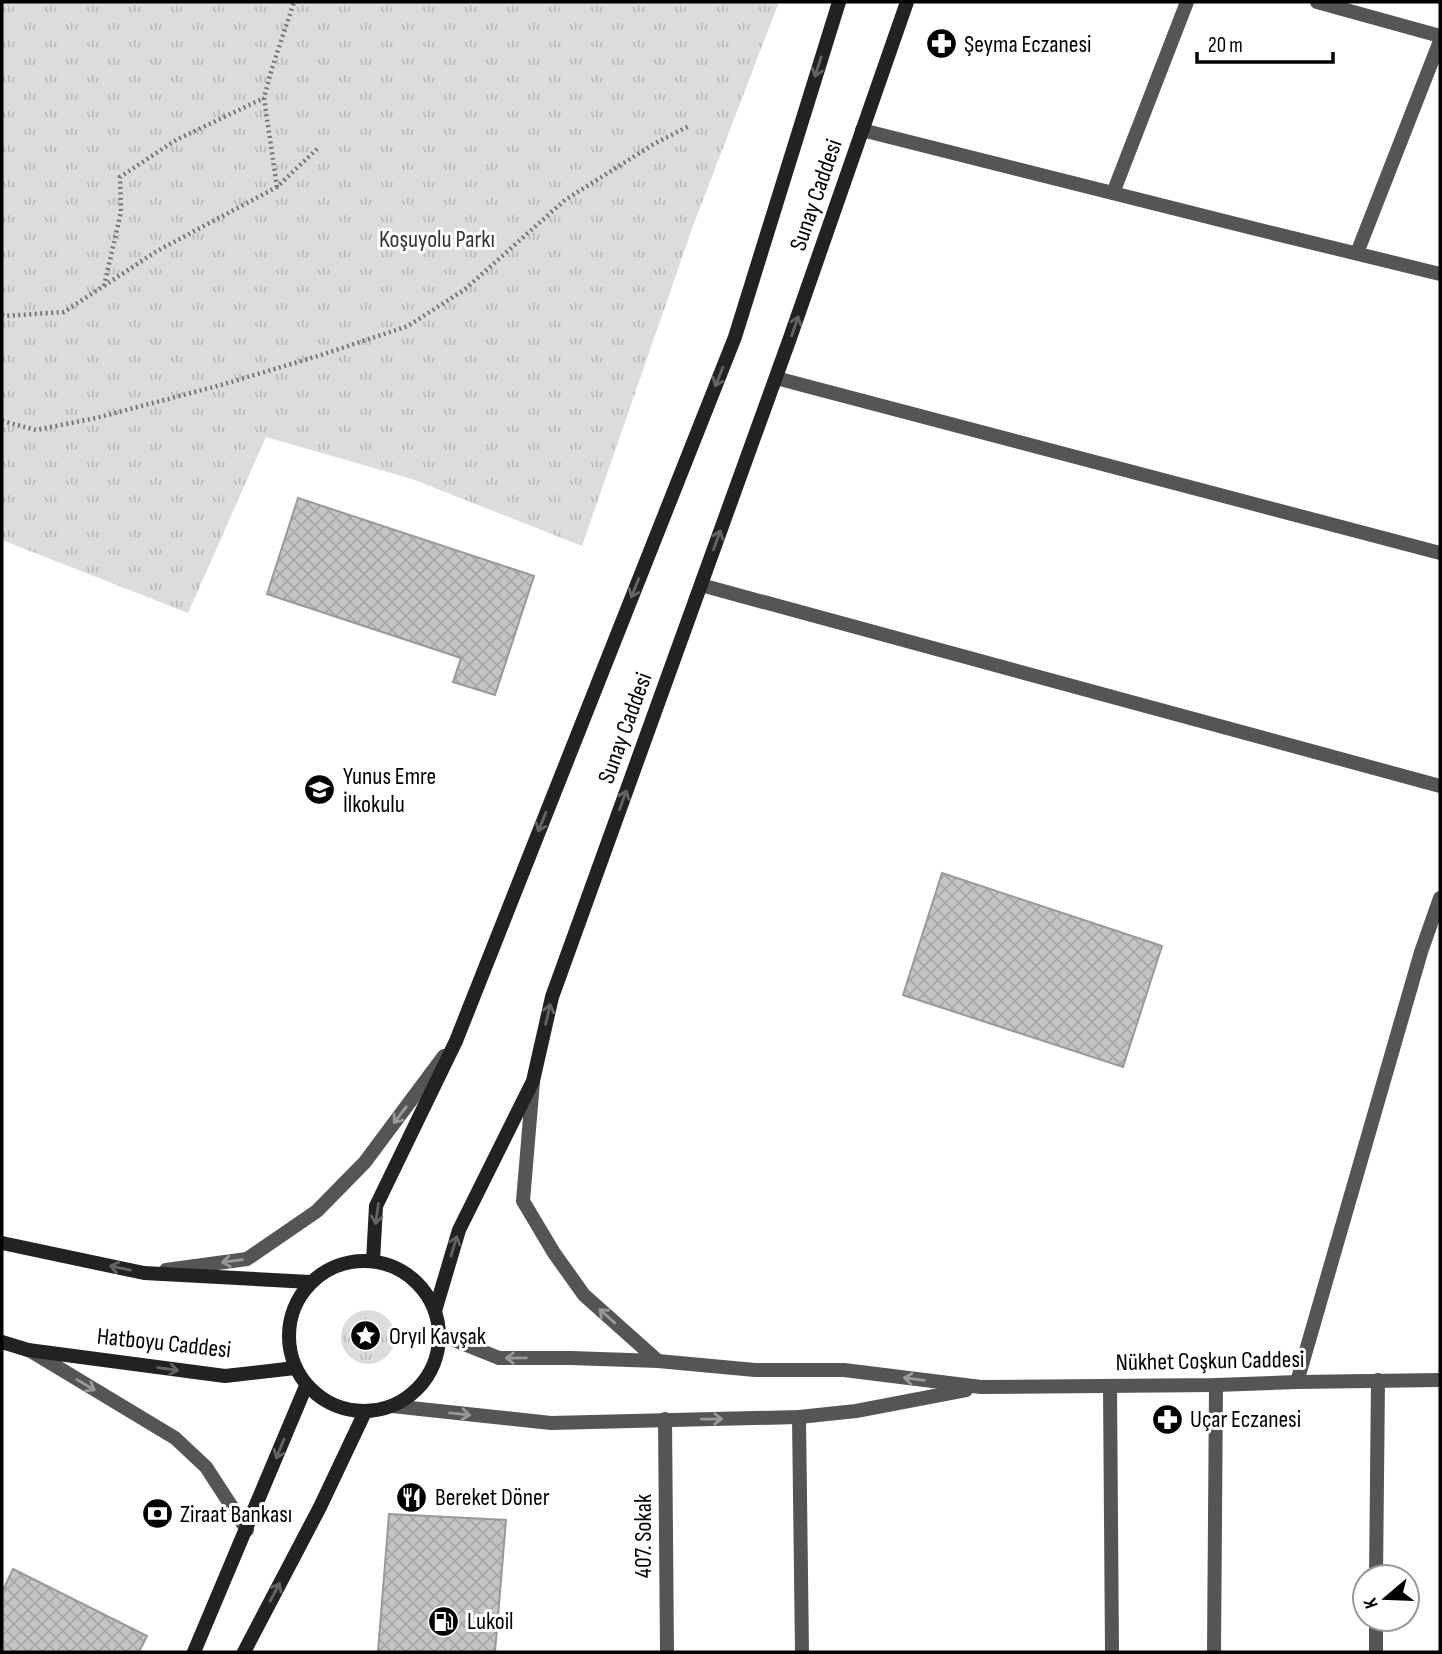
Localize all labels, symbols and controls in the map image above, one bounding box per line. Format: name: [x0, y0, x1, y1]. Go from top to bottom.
scale bar: [1197, 21, 1334, 65]
pharmacy icon: Şeyma Eczanesi: [924, 27, 958, 61]
place label: Şeyma Eczanesi: [964, 30, 1092, 59]
text: 20 m: [1208, 33, 1243, 58]
one-way arrow: [811, 55, 823, 77]
street label: Sunay Caddesi: [783, 135, 849, 255]
park label: Koşuyolu Parkı: [379, 225, 495, 254]
one-way arrow: [790, 315, 802, 337]
one-way arrow: [712, 365, 725, 387]
one-way arrow: [712, 529, 725, 551]
one-way arrow: [628, 577, 641, 599]
street label: Sunay Caddesi: [592, 669, 658, 787]
place label: Yunus Emre İlkokulu: [343, 762, 436, 819]
school or university icon: Yunus Emre İlkokulu: [303, 773, 337, 807]
one-way arrow: [618, 789, 631, 811]
one-way arrow: [535, 811, 548, 833]
one-way arrow: [542, 1004, 555, 1026]
one-way arrow: [393, 1105, 408, 1124]
one-way arrow: [370, 1202, 383, 1225]
one-way arrow: [449, 1235, 462, 1257]
one-way arrow: [221, 1255, 244, 1268]
one-way arrow: [109, 1261, 132, 1274]
one-way arrow: [598, 1308, 616, 1324]
place icon: Oryıl Kavşak: [349, 1319, 383, 1353]
street label: Hatboyu Caddesi: [95, 1322, 233, 1364]
place label: Oryıl Kavşak: [389, 1322, 486, 1351]
street label: Nükhet Coşkun Caddesi: [1115, 1345, 1305, 1377]
one-way arrow: [505, 1351, 528, 1365]
one-way arrow: [156, 1362, 179, 1375]
one-way arrow: [903, 1372, 926, 1385]
one-way arrow: [76, 1379, 96, 1393]
pharmacy icon: Uçar Eczanesi: [1150, 1402, 1184, 1436]
place label: Uçar Eczanesi: [1190, 1405, 1301, 1434]
one-way arrow: [448, 1407, 471, 1420]
one-way arrow: [700, 1412, 723, 1425]
one-way arrow: [273, 1438, 286, 1459]
restaurant icon: Bereket Döner: [395, 1480, 429, 1514]
place label: Bereket Döner: [435, 1483, 550, 1512]
street label: 407. Sokak: [629, 1494, 658, 1578]
bank icon: Ziraat Bankası: [140, 1497, 174, 1531]
place label: Ziraat Bankası: [180, 1500, 292, 1529]
north arrow: [1351, 1563, 1421, 1633]
one-way arrow: [269, 1582, 283, 1603]
text: K: [1359, 1594, 1384, 1611]
fuel station icon: Lukoil: [427, 1604, 461, 1638]
place label: Lukoil: [467, 1607, 514, 1636]

